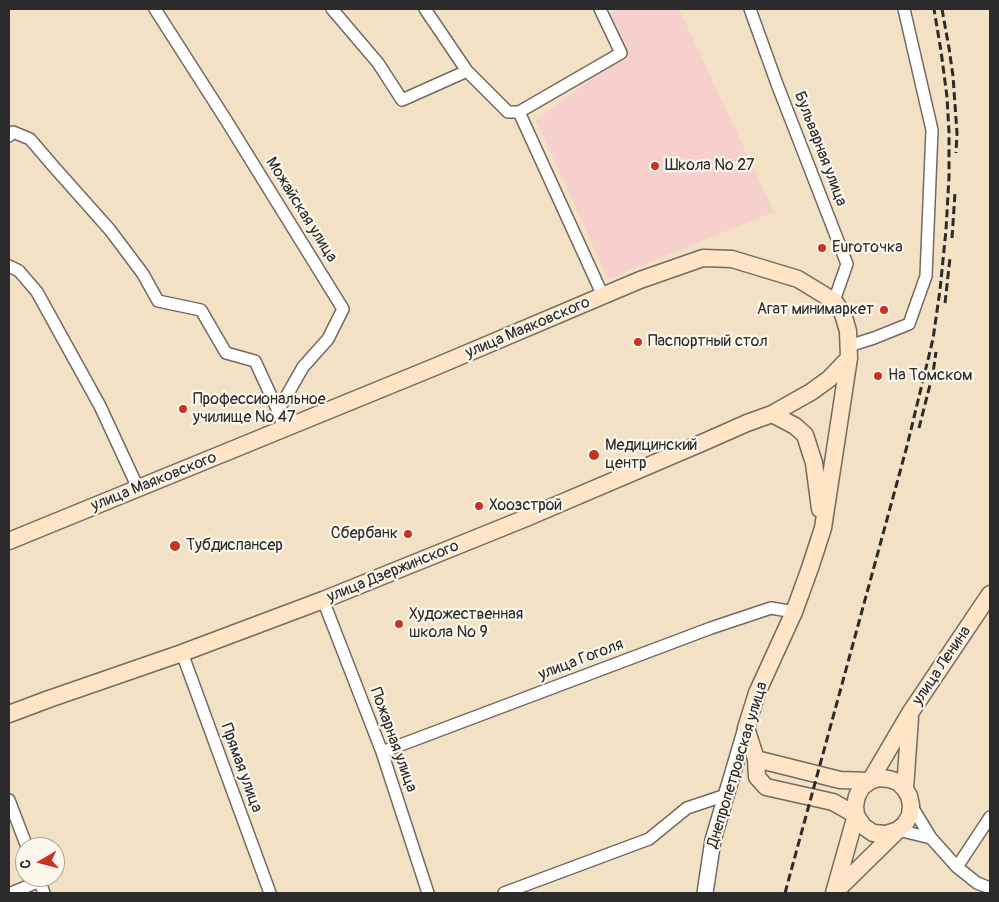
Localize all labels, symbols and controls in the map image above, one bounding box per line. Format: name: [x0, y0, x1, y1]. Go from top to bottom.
street label: Бульварная улица: [789, 89, 851, 209]
street label: Можайская улица: [261, 154, 341, 266]
place label: Школа № 27: [665, 156, 755, 176]
marker: Школа № 27: [649, 160, 661, 172]
place label: Euroточка: [832, 238, 903, 258]
marker: Euroточка: [816, 242, 828, 254]
street label: улица Маяковского: [463, 293, 593, 363]
place label: Агат минимаркет: [757, 300, 874, 320]
marker: Агат минимаркет: [878, 304, 890, 316]
place label: Паспортный стол: [648, 332, 768, 352]
marker: Паспортный стол: [632, 336, 644, 348]
place label: На Томском: [888, 366, 973, 386]
marker: На Томском: [872, 370, 884, 382]
place label: Профессиональное училище № 47: [193, 390, 326, 428]
marker: Профессиональное училище № 47: [177, 403, 189, 415]
place label: Медицинский центр: [605, 436, 697, 474]
street label: улица Маяковского: [88, 448, 220, 516]
marker: Медицинский центр: [587, 448, 601, 462]
place label: Хоозстрой: [489, 496, 562, 516]
marker: Хоозстрой: [473, 500, 485, 512]
place label: Сбербанк: [331, 524, 398, 544]
marker: Сбербанк: [402, 528, 414, 540]
place label: Тубдиспансер: [186, 536, 283, 556]
street label: улица Дзержинского: [324, 537, 462, 607]
marker: Тубдиспансер: [168, 539, 182, 553]
place label: Художественная школа № 9: [409, 605, 523, 643]
marker: Художественная школа № 9: [393, 618, 405, 630]
street label: улица Ленина: [909, 623, 975, 709]
street label: улица Гоголя: [536, 635, 626, 685]
street label: Днепропетровская улица: [704, 680, 772, 850]
street label: Пожарная улица: [365, 685, 421, 795]
street label: Прямая улица: [216, 721, 266, 815]
north arrow: [15, 837, 65, 887]
text: С: [17, 859, 35, 869]

